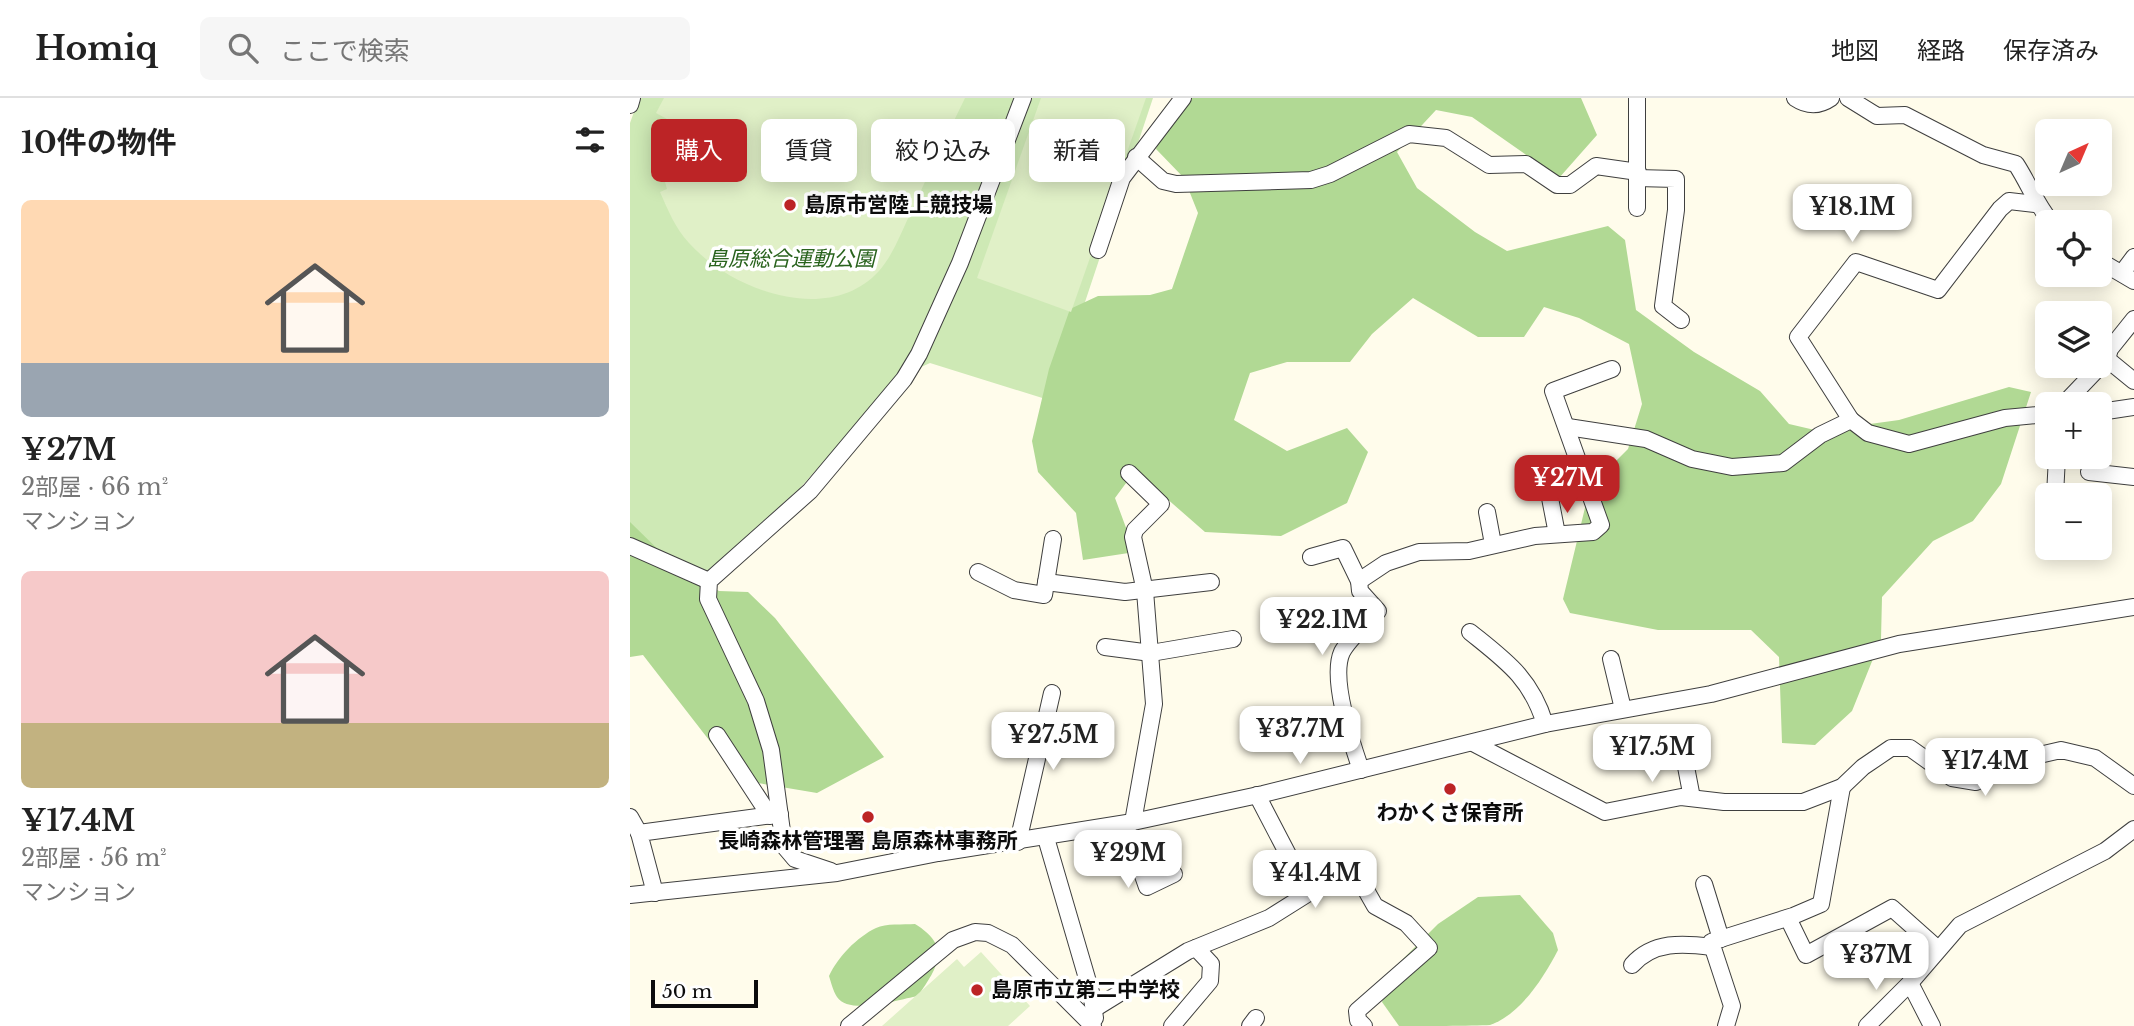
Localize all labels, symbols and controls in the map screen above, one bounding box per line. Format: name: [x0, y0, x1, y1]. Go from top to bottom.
search box: [200, 17, 690, 80]
text: Homiq: [35, 28, 158, 69]
icon: search: [224, 29, 262, 67]
text: ここで検索: [280, 35, 410, 67]
text: 地図: [1831, 36, 1879, 65]
text: 経路: [1917, 36, 1965, 65]
text: 保存済み: [2003, 36, 2099, 65]
chip: 購入: [651, 119, 747, 182]
chip: 賃貸: [761, 119, 857, 182]
chip: 絞り込み: [871, 119, 1015, 182]
chip: 新着: [1029, 119, 1125, 182]
north arrow: [2035, 119, 2112, 196]
map controls: [2035, 119, 2112, 560]
icon: filters: [571, 121, 609, 159]
text: 10件の物件: [21, 124, 177, 161]
pin: ¥18.1M: [1795, 184, 1909, 244]
place label: 島原市営陸上競技場: [804, 192, 993, 218]
text: ¥18.1M: [1809, 193, 1895, 221]
marker: 島原市営陸上競技場: [782, 197, 798, 213]
button: locate: [2035, 210, 2112, 287]
icon: home: [252, 245, 378, 371]
park label: 島原総合運動公園: [707, 246, 878, 272]
button: layers: [2035, 301, 2112, 378]
button: +: [2035, 392, 2112, 469]
text: ¥27M: [21, 431, 116, 468]
pin: ¥27M: [1526, 456, 1608, 515]
text: ¥27M: [1530, 464, 1604, 492]
text: 2部屋 · 66 m²: [21, 473, 168, 501]
button: −: [2035, 483, 2112, 560]
text: マンション: [21, 507, 136, 535]
pin: ¥22.1M: [1265, 598, 1379, 657]
text: ¥22.1M: [1276, 606, 1368, 634]
icon: home: [252, 616, 378, 742]
pin: ¥37.7M: [1243, 706, 1357, 766]
pin: ¥27.5M: [996, 712, 1110, 772]
text: ¥37.7M: [1256, 715, 1344, 743]
text: ¥27.5M: [1007, 721, 1099, 749]
pin: ¥17.5M: [1595, 724, 1709, 784]
text: ¥17.5M: [1609, 733, 1695, 761]
pin: ¥17.4M: [1928, 738, 2042, 798]
text: ¥17.4M: [1941, 747, 2029, 775]
marker: わかくさ保育所: [1442, 781, 1458, 797]
place label: わかくさ保育所: [1377, 800, 1524, 826]
text: ¥17.4M: [21, 802, 135, 839]
marker: 長崎森林管理署 島原森林事務所: [860, 809, 876, 825]
place label: 長崎森林管理署 島原森林事務所: [718, 828, 1018, 854]
pin: ¥29M: [1087, 830, 1169, 890]
text: ¥29M: [1090, 839, 1166, 867]
text: 2部屋 · 56 m²: [21, 844, 167, 872]
pin: ¥41.4M: [1258, 850, 1372, 910]
text: ¥41.4M: [1269, 859, 1361, 887]
text: マンション: [21, 878, 136, 906]
pin: ¥37M: [1835, 932, 1917, 992]
text: ¥37M: [1840, 941, 1912, 969]
scale bar: [651, 977, 758, 1009]
place label: 島原市立第二中学校: [991, 977, 1180, 1003]
text: 50 m: [662, 980, 712, 1003]
marker: 島原市立第二中学校: [969, 982, 985, 998]

